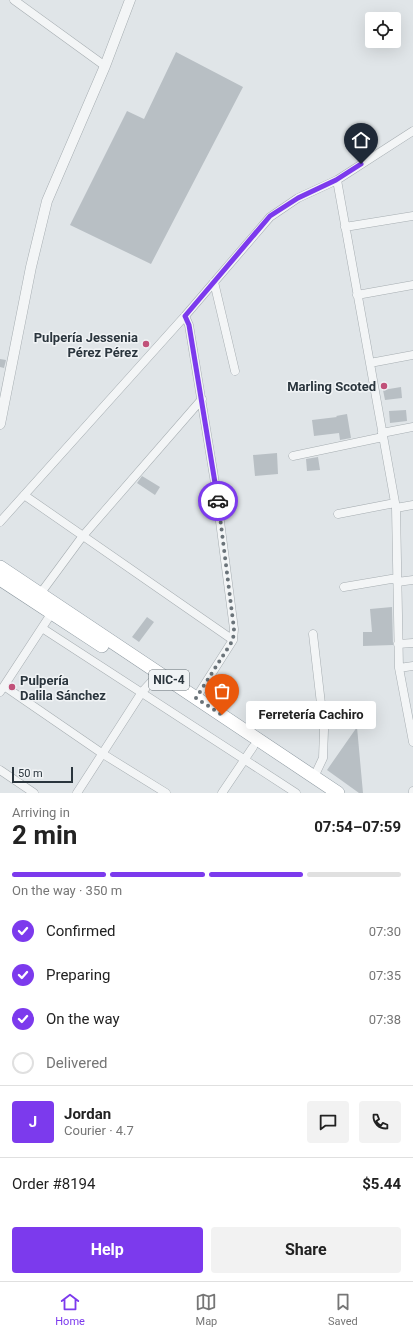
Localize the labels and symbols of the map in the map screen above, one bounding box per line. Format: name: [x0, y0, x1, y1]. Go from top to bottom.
pin: [344, 123, 378, 164]
place label: Pulpería Jessenia Pérez Pérez: [34, 330, 138, 360]
marker: Pulpería Jessenia Pérez Pérez: [141, 339, 151, 349]
place label: Marling Scoted: [287, 379, 376, 394]
marker: Marling Scoted: [379, 381, 389, 391]
courier: [198, 481, 238, 521]
road number: NIC-4: [149, 670, 189, 690]
place label: Pulpería Dalila Sánchez: [20, 673, 106, 703]
pin: [205, 674, 239, 715]
marker: Pulpería Dalila Sánchez: [7, 682, 17, 692]
callout: Ferretería Cachiro: [246, 701, 376, 729]
scale bar: [12, 765, 73, 784]

